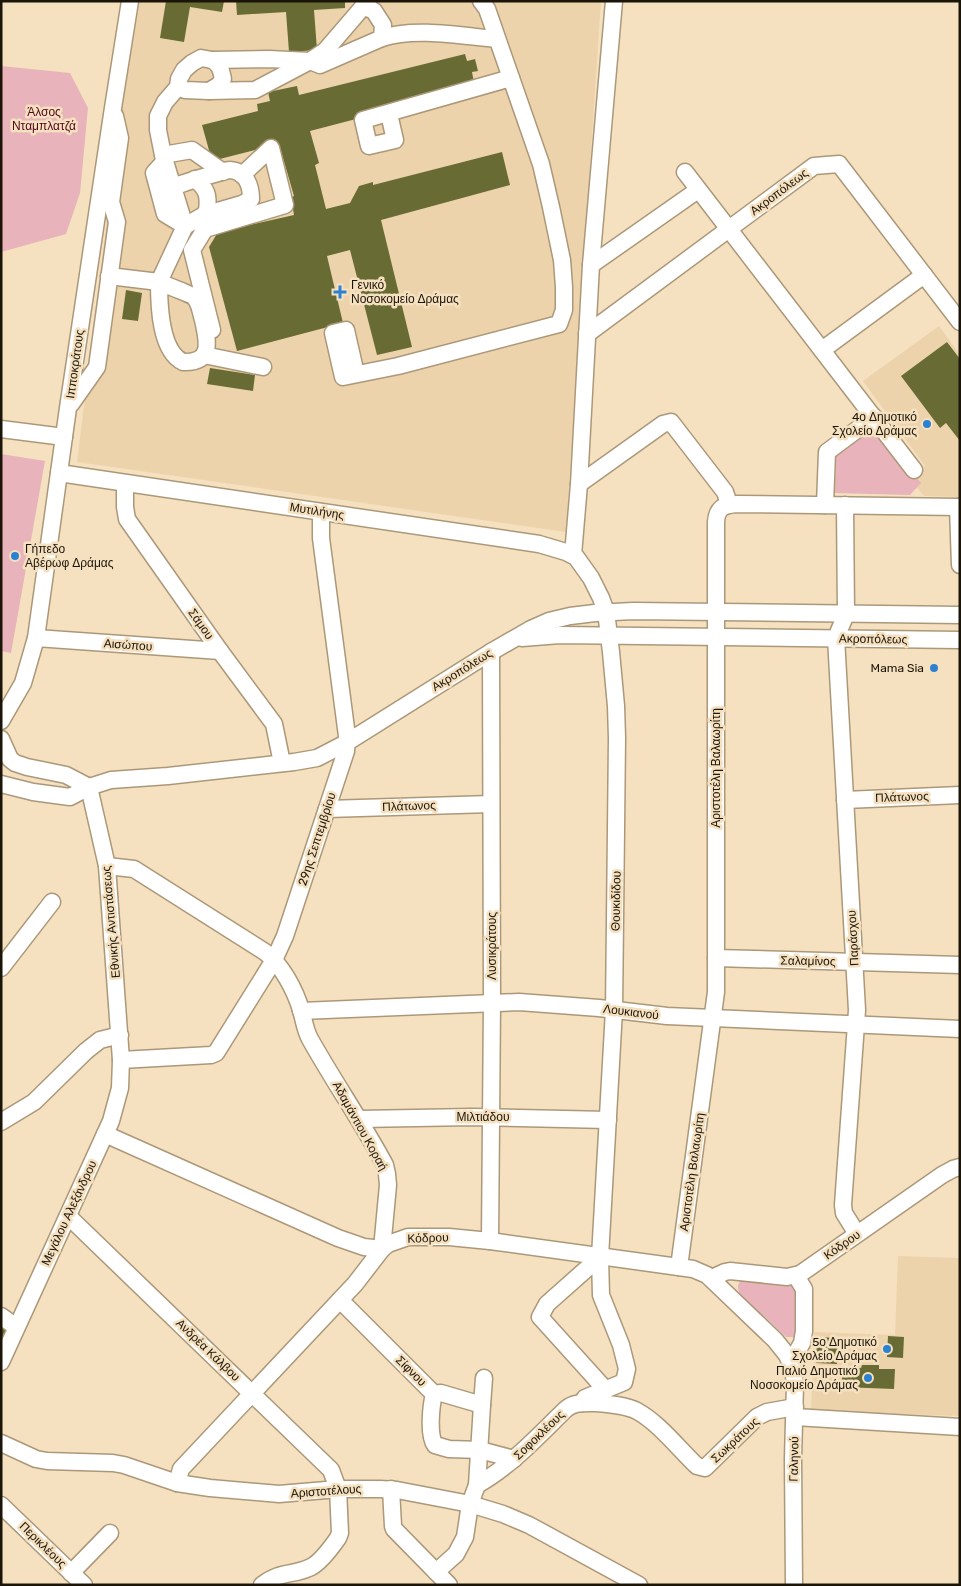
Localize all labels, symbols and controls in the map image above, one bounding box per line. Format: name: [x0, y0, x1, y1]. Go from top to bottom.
park label: Άλσος Νταμπλατζά: [12, 105, 76, 133]
street label: Ακροπόλεως: [747, 166, 811, 218]
place label: Γενικό Νοσοκομείο Δράμας: [351, 278, 459, 306]
marker: Γενικό Νοσοκομείο Δράμας: [333, 285, 347, 299]
street label: Ιπποκράτους: [63, 328, 87, 400]
place label: 4ο Δημοτικό Σχολείο Δράμας: [832, 410, 917, 438]
marker: 4ο Δημοτικό Σχολείο Δράμας: [921, 418, 933, 430]
street label: Μυτιλήνης: [289, 500, 346, 522]
place label: Γήπεδο Αβέρωφ Δράμας: [25, 542, 114, 570]
marker: Γήπεδο Αβέρωφ Δράμας: [9, 550, 21, 562]
street label: Σάμου: [185, 606, 217, 642]
street label: Ακροπόλεως: [839, 631, 908, 647]
street label: Αισώπου: [103, 636, 153, 654]
street label: Ακροπόλεως: [429, 646, 495, 694]
place label: Mama Sia: [871, 661, 924, 675]
marker: Mama Sia: [928, 662, 940, 674]
street label: Αριστοτέλη Βαλαωρίτη: [709, 708, 723, 828]
street label: Πλάτωνος: [875, 789, 929, 805]
street label: 29ης Σεπτεμβρίου: [295, 791, 339, 887]
street label: Πλάτωνος: [382, 798, 436, 814]
street label: Εθνικής Αντιστάσεως: [99, 865, 123, 979]
street label: Θουκιδίδου: [608, 871, 624, 931]
street label: Παράσχου: [845, 910, 861, 966]
street label: Λυσικράτους: [485, 912, 499, 980]
street label: Σαλαμίνος: [780, 954, 836, 968]
street label: Λουκιανού: [602, 1002, 660, 1022]
street label: Αδαμάντιου Κοραή: [330, 1079, 390, 1173]
street label: Μιλτιάδου: [457, 1110, 509, 1124]
street label: Αριστοτέλη Βαλαωρίτη: [677, 1112, 707, 1232]
street label: Μεγάλου Αλεξάνδρου: [38, 1158, 100, 1268]
street label: Κόδρου: [821, 1227, 863, 1263]
street label: Κόδρου: [407, 1230, 449, 1246]
street label: Ανδρέα Κάλβου: [173, 1316, 243, 1384]
place label: 5ο Δημοτικό Σχολείο Δράμας: [792, 1335, 877, 1363]
marker: 5ο Δημοτικό Σχολείο Δράμας: [881, 1343, 893, 1355]
street label: Σίφνου: [393, 1353, 429, 1389]
place label: Παλιό Δημοτικό Νοσοκομείο Δράμας: [750, 1364, 858, 1392]
marker: Παλιό Δημοτικό Νοσοκομείο Δράμας: [862, 1372, 874, 1384]
street label: Σοφοκλέους: [511, 1407, 567, 1463]
street label: Σωκράτους: [708, 1414, 762, 1466]
street label: Γαληνού: [787, 1436, 801, 1482]
street label: Αριστοτέλους: [290, 1482, 362, 1500]
street label: Περικλέους: [17, 1519, 70, 1571]

